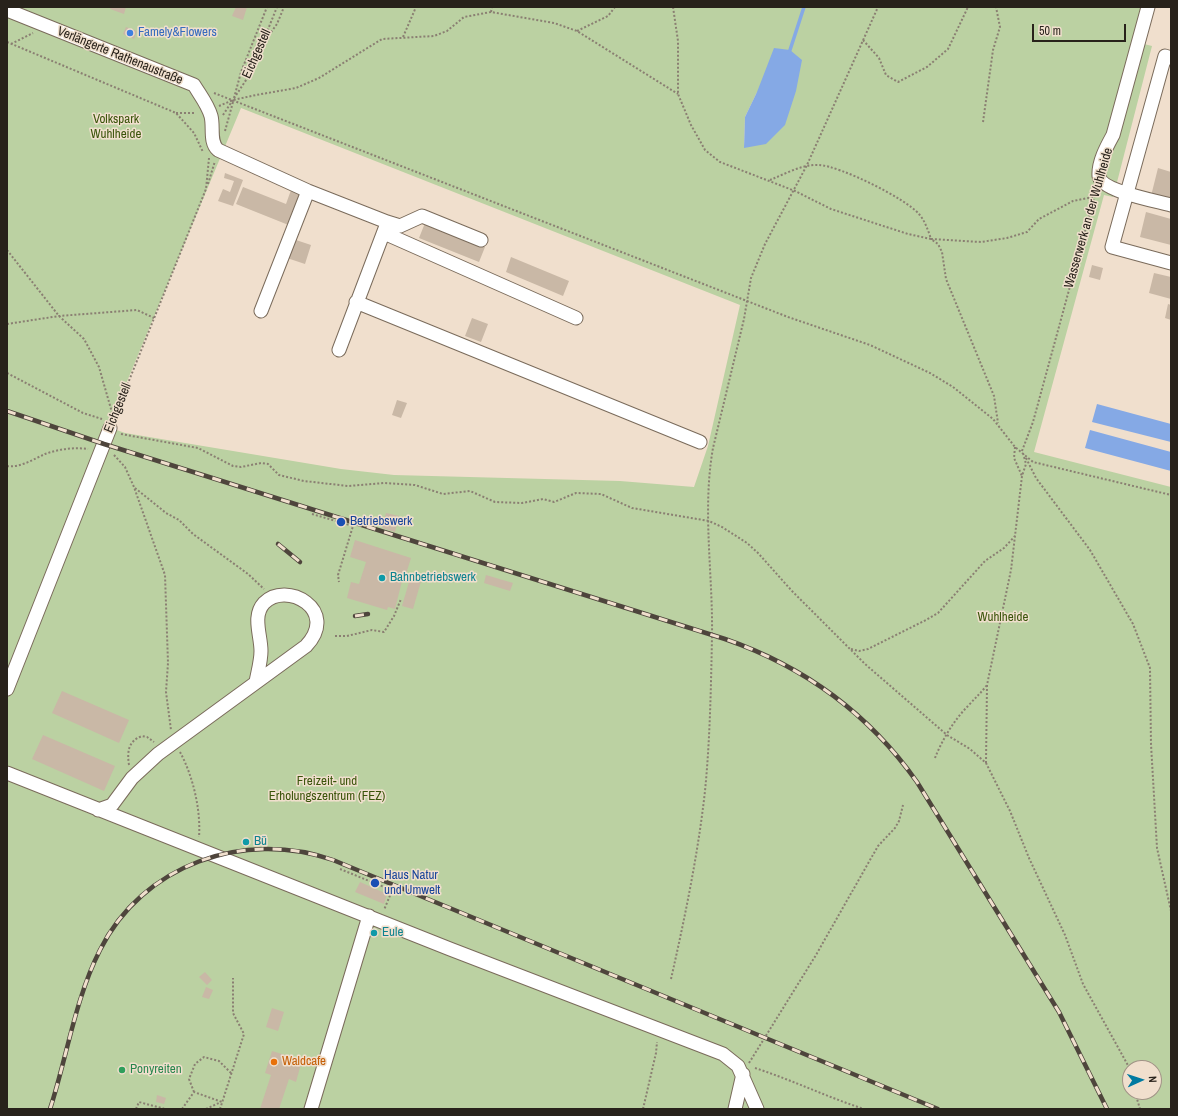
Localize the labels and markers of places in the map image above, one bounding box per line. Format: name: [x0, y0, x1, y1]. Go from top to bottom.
place label: Famely&Flowers: [138, 25, 217, 41]
marker: Famely&Flowers: [125, 28, 135, 38]
place label: Betriebswerk: [350, 514, 412, 530]
marker: Betriebswerk: [335, 516, 347, 528]
place label: Bahnbetriebswerk: [390, 570, 476, 586]
marker: Bahnbetriebswerk: [377, 573, 387, 583]
place label: Bü: [254, 834, 267, 850]
marker: Bü: [241, 837, 251, 847]
place label: Haus Natur und Umwelt: [384, 868, 440, 899]
marker: Haus Natur und Umwelt: [369, 877, 381, 889]
place label: Eule: [382, 925, 403, 941]
marker: Eule: [369, 928, 379, 938]
place label: Waldcafe: [282, 1054, 326, 1070]
marker: Waldcafe: [269, 1057, 279, 1067]
place label: Ponyreiten: [130, 1062, 182, 1078]
marker: Ponyreiten: [117, 1065, 127, 1075]

